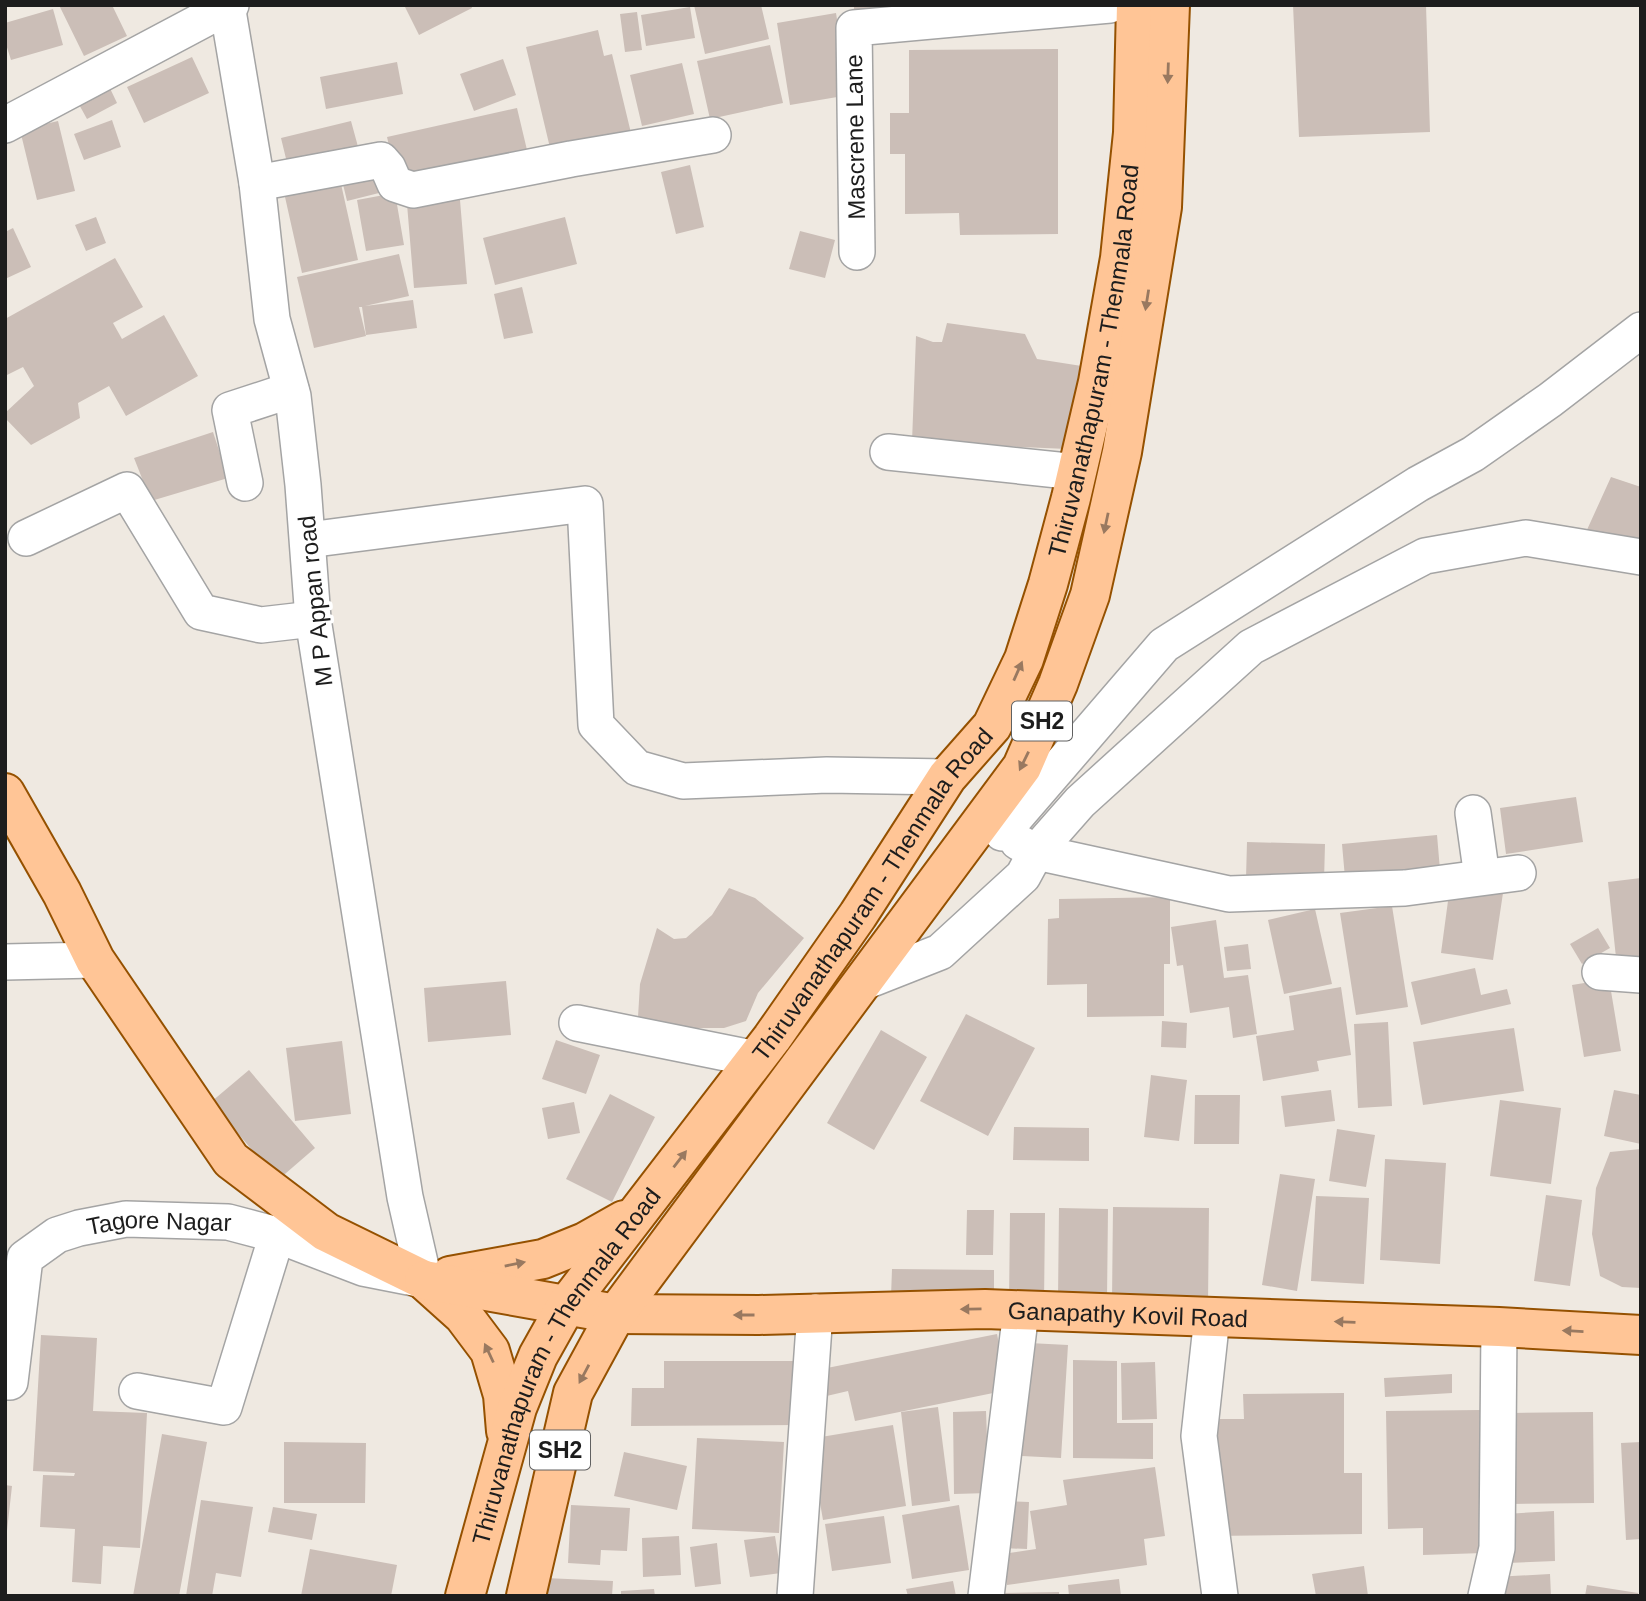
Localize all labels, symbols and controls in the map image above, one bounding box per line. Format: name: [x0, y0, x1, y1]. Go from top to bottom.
street label: Mascrene Lane: [840, 54, 870, 220]
one-way arrow: [1162, 63, 1173, 85]
street label: Thiruvanathapuram - Thenmala Road: [1042, 163, 1143, 560]
one-way arrow: [1141, 289, 1152, 311]
one-way arrow: [1100, 512, 1111, 534]
street label: M P Appan road: [293, 514, 337, 688]
one-way arrow: [1012, 661, 1024, 681]
road number: SH2: [1012, 702, 1072, 740]
street label: Thiruvanathapuram - Thenmala Road: [746, 722, 998, 1066]
one-way arrow: [1018, 751, 1029, 771]
one-way arrow: [672, 1150, 687, 1168]
street label: Thiruvanathapuram - Thenmala Road: [466, 1182, 665, 1548]
street label: Tagore Nagar: [84, 1205, 232, 1240]
one-way arrow: [504, 1259, 526, 1270]
street label: Ganapathy Kovil Road: [1007, 1296, 1248, 1332]
one-way arrow: [960, 1304, 982, 1315]
one-way arrow: [732, 1309, 754, 1320]
one-way arrow: [1334, 1316, 1356, 1327]
one-way arrow: [1561, 1325, 1583, 1336]
one-way arrow: [483, 1343, 495, 1363]
one-way arrow: [578, 1364, 590, 1384]
road number: SH2: [530, 1430, 590, 1470]

